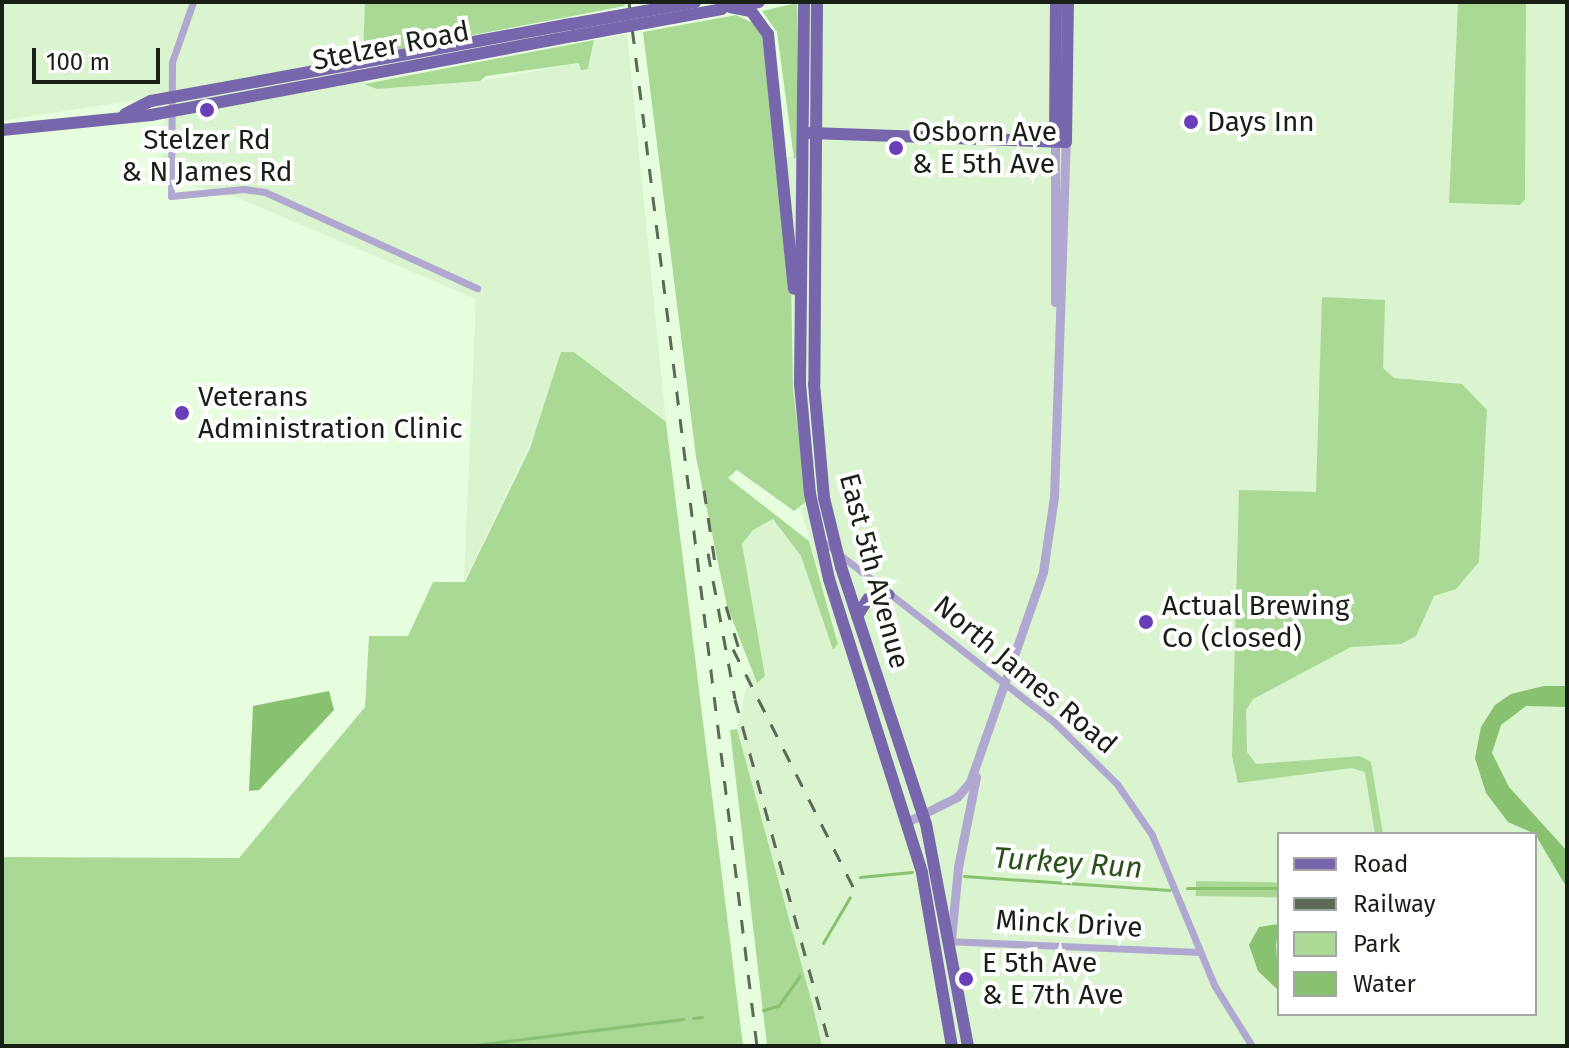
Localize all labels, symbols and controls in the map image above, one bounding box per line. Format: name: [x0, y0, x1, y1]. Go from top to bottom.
street label: Stelzer Road: [310, 14, 472, 78]
scale bar: [36, 32, 164, 82]
text: 100 m: [46, 48, 110, 76]
marker: Stelzer Rd & N James Rd: [198, 101, 216, 119]
place label: Days Inn: [1207, 105, 1315, 139]
marker: Days Inn: [1182, 113, 1200, 131]
place label: Osborn Ave & E 5th Ave: [912, 115, 1057, 181]
place label: Stelzer Rd & N James Rd: [121, 123, 293, 189]
marker: Osborn Ave & E 5th Ave: [887, 139, 905, 157]
place label: Veterans Administration Clinic: [198, 380, 463, 446]
marker: Veterans Administration Clinic: [173, 404, 191, 422]
street label: East 5th Avenue: [832, 470, 916, 672]
street label: North James Road: [927, 589, 1123, 761]
place label: Actual Brewing Co (closed): [1162, 589, 1350, 655]
marker: Actual Brewing Co (closed): [1137, 613, 1155, 631]
legend: [1277, 832, 1537, 1016]
water label: Turkey Run: [992, 840, 1144, 886]
text: Road: [1353, 850, 1408, 878]
text: Railway: [1353, 890, 1436, 918]
street label: Minck Drive: [995, 903, 1143, 945]
text: Park: [1353, 930, 1400, 958]
place label: E 5th Ave & E 7th Ave: [982, 946, 1124, 1012]
marker: E 5th Ave & E 7th Ave: [957, 970, 975, 988]
text: Water: [1353, 970, 1416, 998]

